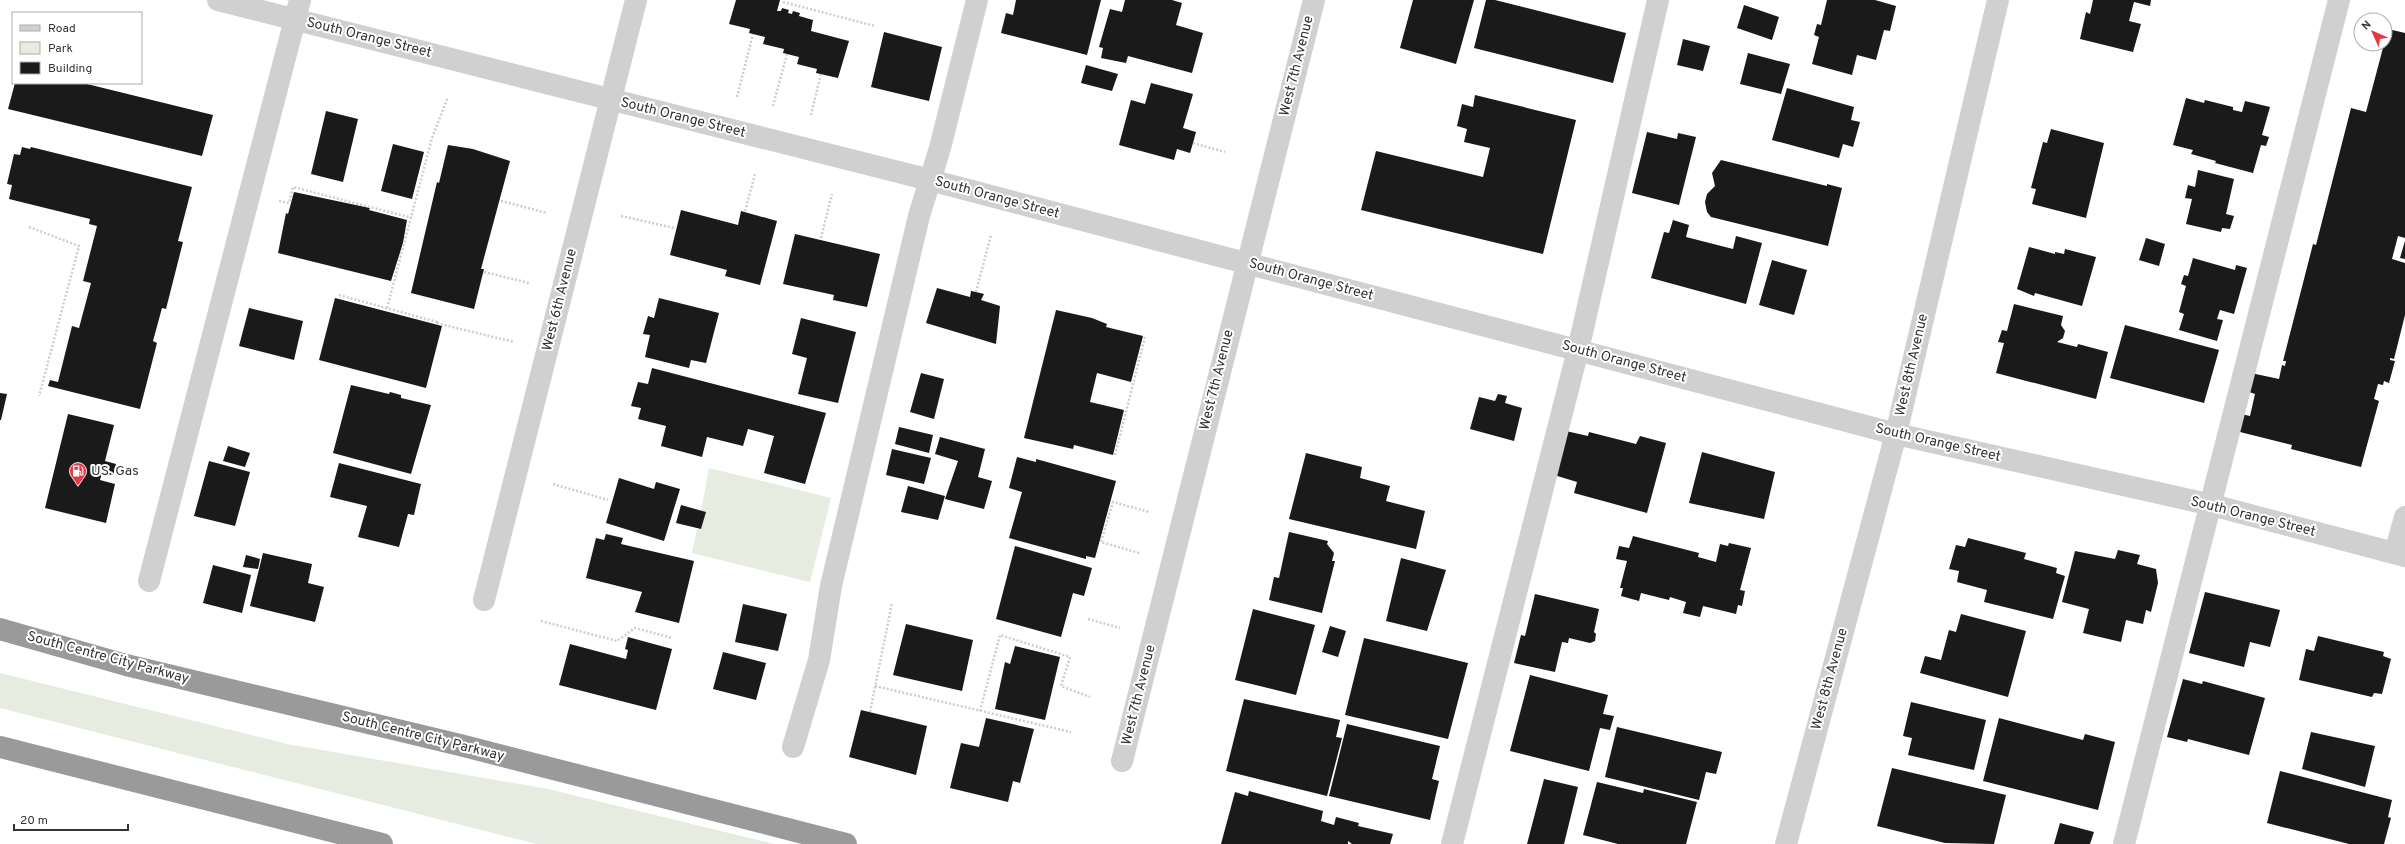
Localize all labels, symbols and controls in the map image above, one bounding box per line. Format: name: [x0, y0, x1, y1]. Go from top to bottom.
legend: [12, 12, 142, 84]
north arrow: [2353, 12, 2393, 52]
street label: South Orange Street: [305, 14, 433, 62]
street label: West 7th Avenue: [1276, 14, 1318, 118]
text: N: [2359, 18, 2374, 33]
text: Road: [48, 21, 76, 37]
text: Park: [48, 41, 73, 57]
text: Building: [48, 61, 92, 77]
street label: South Orange Street: [619, 94, 747, 142]
street label: South Orange Street: [933, 173, 1061, 223]
street label: West 6th Avenue: [539, 247, 581, 353]
street label: South Orange Street: [1247, 255, 1375, 305]
street label: West 8th Avenue: [1892, 312, 1932, 418]
street label: West 7th Avenue: [1196, 328, 1238, 432]
street label: South Orange Street: [1560, 337, 1688, 387]
street label: South Orange Street: [1874, 420, 2002, 466]
fuel station icon: US. Gas: [68, 461, 88, 486]
place label: US. Gas: [91, 463, 139, 480]
street label: South Orange Street: [2189, 493, 2317, 541]
street label: West 8th Avenue: [1808, 626, 1852, 732]
street label: South Centre City Parkway: [25, 628, 191, 688]
street label: West 7th Avenue: [1118, 643, 1160, 747]
street label: South Centre City Parkway: [340, 709, 506, 765]
scale bar: [14, 806, 128, 832]
text: 20 m: [20, 813, 48, 829]

